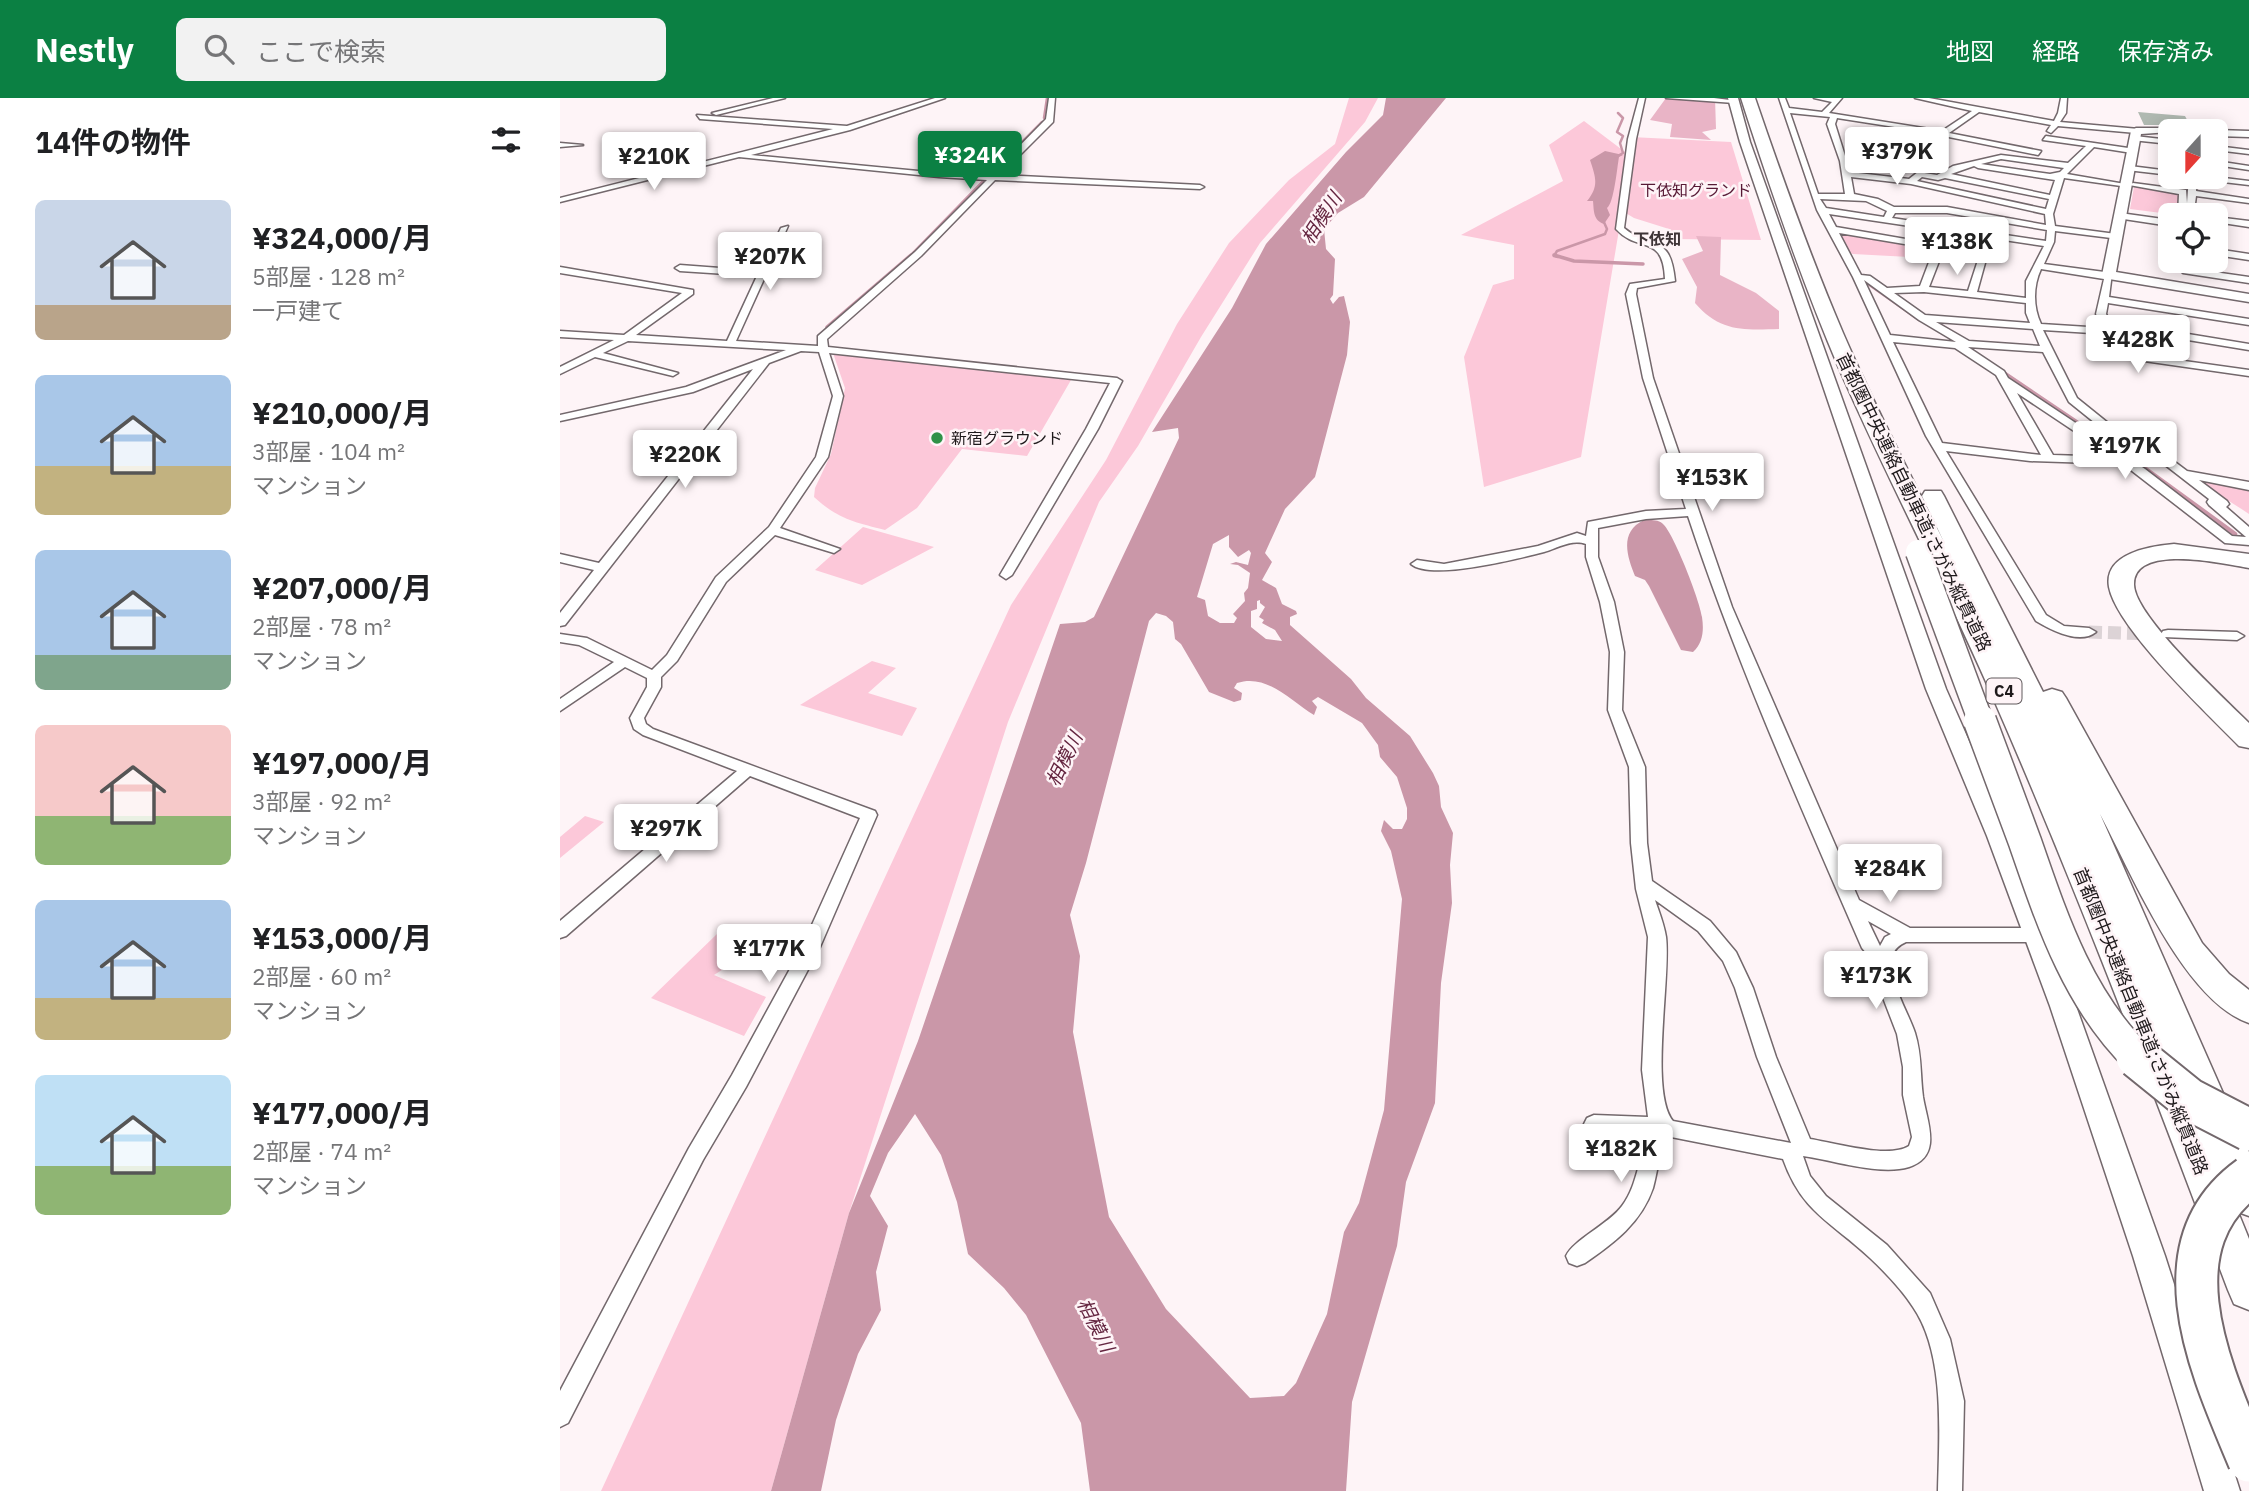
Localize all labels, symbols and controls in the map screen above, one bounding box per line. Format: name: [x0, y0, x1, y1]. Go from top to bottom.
search box: [176, 18, 666, 81]
text: Nestly: [35, 28, 134, 71]
icon: search: [200, 30, 238, 68]
text: ここで検索: [256, 34, 386, 68]
text: 地図: [1946, 35, 1994, 67]
text: 経路: [2032, 35, 2080, 67]
text: 保存済み: [2118, 35, 2214, 67]
north arrow: [2158, 119, 2228, 189]
map controls: [2158, 119, 2228, 273]
icon: filters: [487, 121, 525, 159]
text: 14件の物件: [35, 122, 191, 161]
pin: ¥379K: [1848, 127, 1946, 187]
pin: ¥210K: [605, 132, 703, 192]
pin: ¥324K: [921, 132, 1019, 191]
text: ¥379K: [1861, 135, 1933, 165]
text: ¥324K: [934, 139, 1006, 169]
text: ¥210K: [618, 140, 690, 170]
park label: 下依知グランド: [1640, 180, 1752, 200]
water label: 相模川: [1295, 186, 1348, 248]
button: locate: [2158, 203, 2228, 273]
text: ¥324,000/月: [252, 218, 433, 257]
pin: ¥138K: [1908, 218, 2006, 277]
text: ¥138K: [1921, 225, 1993, 255]
icon: home: [91, 228, 175, 312]
district label: 下依知: [1633, 229, 1681, 249]
pin: ¥207K: [721, 232, 819, 292]
text: ¥207K: [734, 240, 806, 270]
text: 5部屋 · 128 m²: [252, 261, 405, 291]
text: 一戸建て: [252, 295, 344, 325]
pin: ¥428K: [2089, 316, 2187, 375]
text: ¥428K: [2102, 323, 2174, 353]
street label: 首都圏中央連絡自動車道;さがみ縦貫道路: [1831, 349, 1997, 655]
text: ¥210,000/月: [252, 393, 433, 432]
icon: home: [91, 403, 175, 487]
pin: ¥197K: [2076, 422, 2174, 481]
place label: 新宿グラウンド: [951, 428, 1063, 448]
text: ¥197K: [2089, 429, 2161, 459]
pin: ¥220K: [636, 430, 734, 490]
marker: 新宿グラウンド: [929, 430, 945, 446]
text: 3部屋 · 104 m²: [252, 436, 405, 466]
text: ¥220K: [649, 438, 721, 468]
pin: ¥153K: [1663, 454, 1761, 513]
text: ¥153K: [1676, 461, 1748, 491]
text: マンション: [252, 470, 367, 500]
text: ¥207,000/月: [252, 568, 433, 607]
icon: home: [91, 578, 175, 662]
text: 2部屋 · 78 m²: [252, 611, 391, 641]
text: マンション: [252, 645, 367, 675]
road number: C4: [1986, 678, 2022, 704]
water label: 相模川: [1041, 726, 1088, 790]
text: ¥197,000/月: [252, 743, 433, 782]
icon: home: [91, 753, 175, 837]
text: 3部屋 · 92 m²: [252, 786, 391, 816]
pin: ¥297K: [617, 804, 715, 864]
text: ¥297K: [630, 812, 702, 842]
text: マンション: [252, 820, 367, 850]
pin: ¥284K: [1841, 844, 1939, 904]
text: ¥284K: [1854, 852, 1926, 882]
street label: 首都圏中央連絡自動車道;さがみ縦貫道路: [2069, 864, 2213, 1178]
text: ¥153,000/月: [252, 918, 433, 957]
pin: ¥177K: [720, 924, 818, 984]
icon: home: [91, 928, 175, 1012]
text: ¥177K: [733, 932, 805, 962]
pin: ¥173K: [1827, 951, 1925, 1011]
text: ¥173K: [1840, 959, 1912, 989]
text: 2部屋 · 60 m²: [252, 961, 391, 991]
text: マンション: [252, 995, 367, 1025]
text: ¥177,000/月: [252, 1093, 433, 1132]
icon: home: [91, 1103, 175, 1187]
pin: ¥182K: [1572, 1124, 1670, 1184]
text: ¥182K: [1585, 1132, 1657, 1162]
text: 2部屋 · 74 m²: [252, 1136, 391, 1166]
text: マンション: [252, 1170, 367, 1200]
water label: 相模川: [1072, 1294, 1121, 1358]

